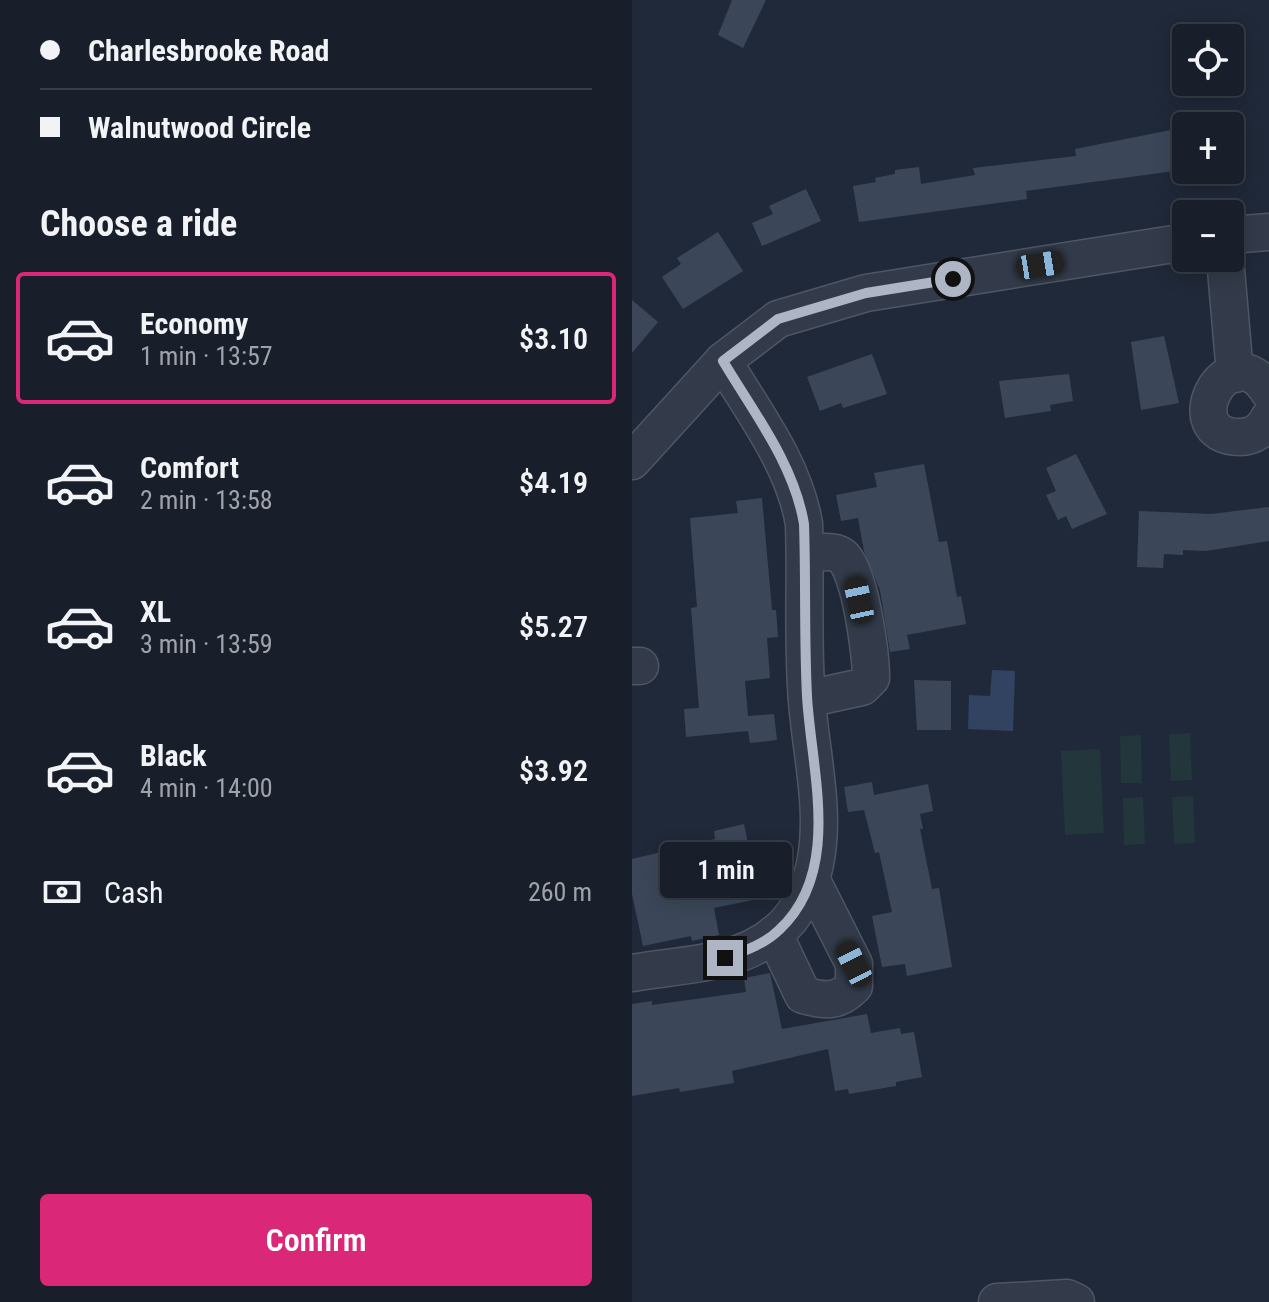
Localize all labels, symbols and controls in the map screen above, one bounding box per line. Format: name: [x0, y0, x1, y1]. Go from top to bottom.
map controls: [1172, 24, 1244, 272]
button: locate: [1172, 24, 1244, 96]
text: Charlesbrooke Road: [88, 33, 329, 68]
text: Walnutwood Circle: [88, 110, 311, 145]
button: +: [1172, 112, 1244, 184]
button: −: [1172, 200, 1244, 272]
text: Choose a ride: [40, 203, 237, 245]
car: [1014, 249, 1066, 281]
route start: [935, 261, 971, 297]
icon: car: [44, 302, 116, 374]
text: Economy: [140, 306, 248, 341]
text: $3.10: [519, 321, 588, 356]
text: 1 min · 13:57: [140, 341, 273, 371]
icon: car: [44, 446, 116, 518]
text: Comfort: [140, 450, 239, 485]
text: $4.19: [519, 465, 588, 500]
text: 2 min · 13:58: [140, 485, 273, 515]
car: [842, 574, 876, 626]
icon: car: [44, 590, 116, 662]
text: XL: [140, 594, 171, 629]
text: $5.27: [519, 609, 588, 644]
text: 3 min · 13:59: [140, 629, 273, 659]
icon: car: [44, 734, 116, 806]
text: Black: [140, 738, 207, 773]
text: $3.92: [519, 753, 588, 788]
text: 4 min · 14:00: [140, 773, 273, 803]
callout: 1 min: [659, 842, 791, 898]
text: 1 min: [697, 855, 755, 885]
icon: cash: [40, 870, 84, 914]
text: Cash: [104, 875, 164, 910]
text: 260 m: [528, 877, 592, 907]
car: [832, 937, 876, 991]
route end: [707, 940, 743, 976]
button: Confirm: [40, 1194, 592, 1286]

